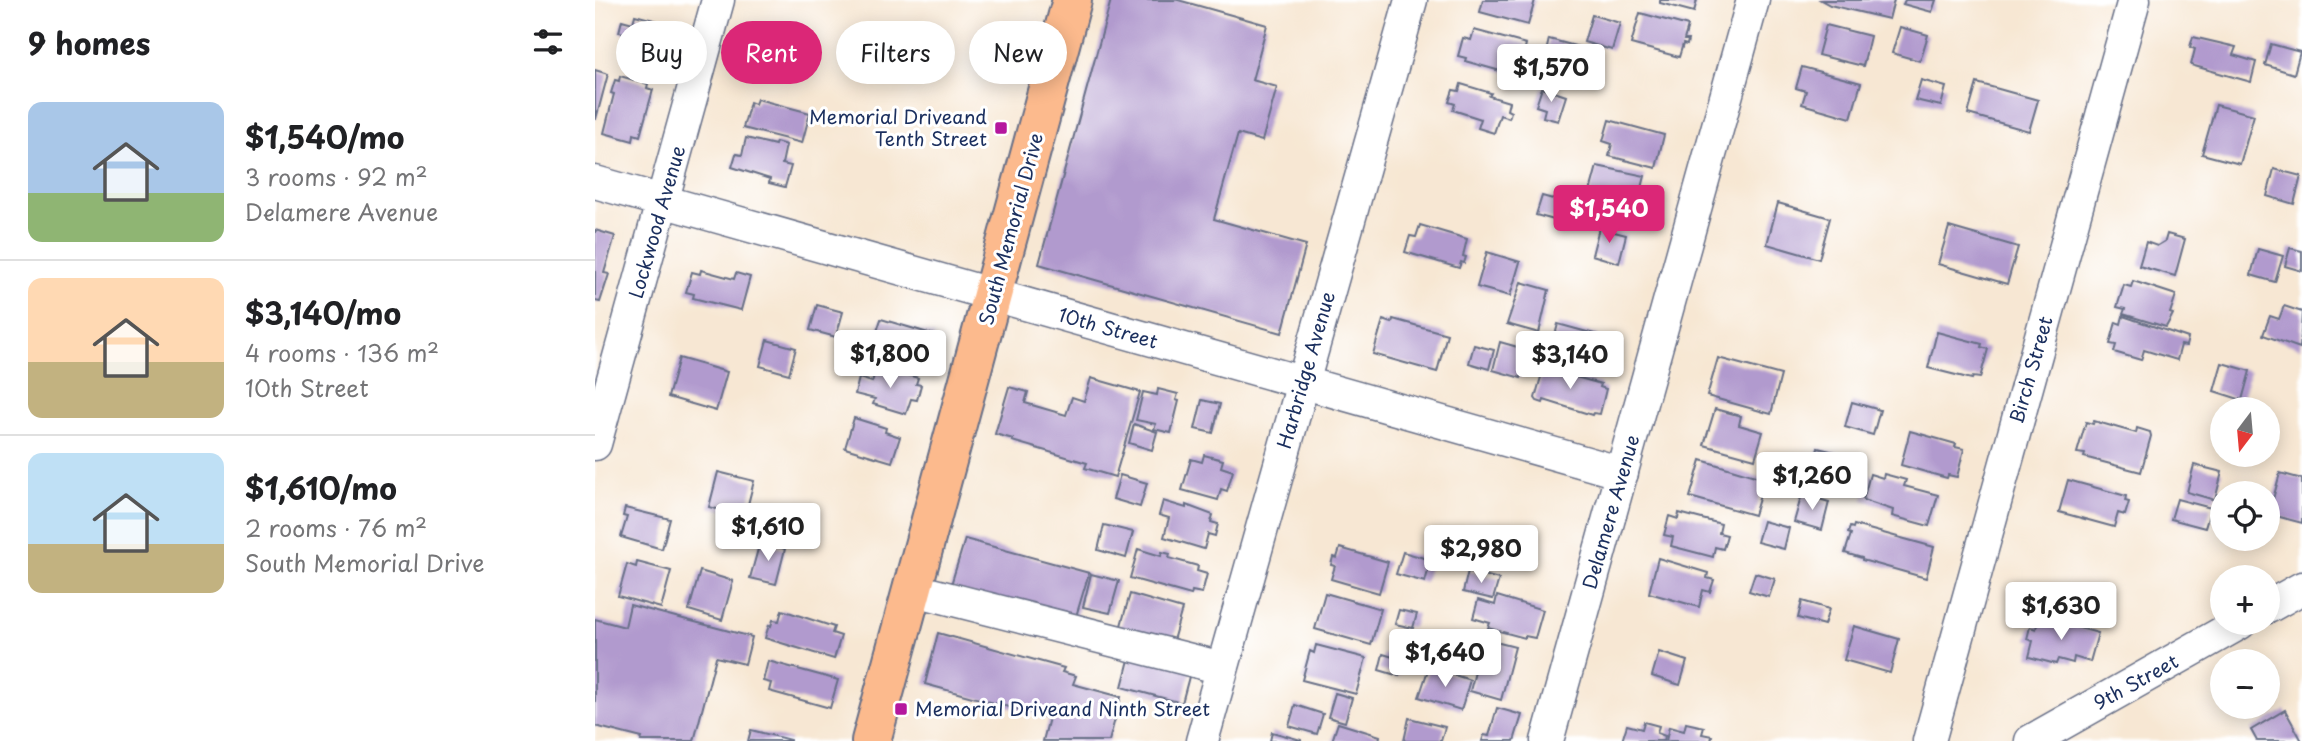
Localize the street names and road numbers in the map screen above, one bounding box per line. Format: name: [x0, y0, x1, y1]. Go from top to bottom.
street label: South Memorial Drive: [971, 130, 1049, 328]
street label: Lockwood Avenue: [621, 142, 691, 301]
street label: Harbridge Avenue: [1269, 288, 1341, 452]
street label: 10th Street: [1055, 300, 1161, 355]
street label: Birch Street: [2001, 312, 2059, 427]
street label: Delamere Avenue: [1575, 431, 1645, 592]
street label: 9th Street: [2088, 646, 2183, 716]

